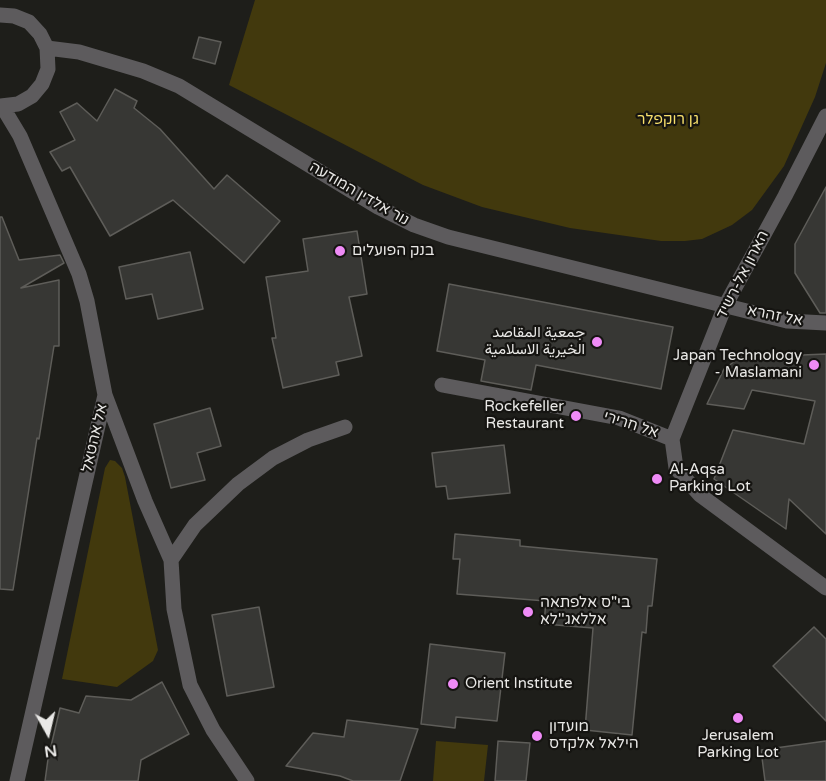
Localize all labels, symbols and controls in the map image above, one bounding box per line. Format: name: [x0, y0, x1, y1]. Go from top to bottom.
park label: גן רוקפלר: [637, 111, 699, 129]
street label: נור אלדין המודעה: [306, 158, 412, 230]
street label: הארון אל-רשיד: [713, 228, 773, 322]
place label: בנק הפועלים: [352, 242, 434, 260]
marker: בנק הפועלים: [333, 244, 347, 258]
street label: אל זהרא: [746, 302, 804, 330]
place label: جمعية المقاصد الخيرية الاسلامية: [485, 324, 585, 359]
marker: جمعية المقاصد الخيرية الاسلامية: [590, 335, 604, 349]
place label: Japan Technology - Maslamani: [673, 347, 802, 382]
marker: Japan Technology - Maslamani: [807, 358, 821, 372]
place label: Rockefeller Restaurant: [484, 398, 564, 433]
street label: אל אהטאל: [78, 402, 112, 474]
street label: אל חרירי: [601, 408, 661, 442]
marker: Rockefeller Restaurant: [569, 409, 583, 423]
place label: Al-Aqsa Parking Lot: [669, 461, 751, 496]
marker: Al-Aqsa Parking Lot: [650, 472, 664, 486]
place label: בי"ס אלפתאה אללאג''לא: [540, 594, 630, 629]
marker: בי"ס אלפתאה אללאג''לא: [521, 605, 535, 619]
place label: Orient Institute: [465, 675, 572, 693]
marker: Orient Institute: [446, 677, 460, 691]
north arrow: [18, 703, 78, 763]
marker: Jerusalem Parking Lot: [731, 711, 745, 725]
place label: מועדון הילאל אלקדס: [549, 718, 639, 753]
place label: Jerusalem Parking Lot: [697, 727, 779, 762]
marker: מועדון הילאל אלקדס: [530, 729, 544, 743]
text: N: [43, 740, 58, 762]

